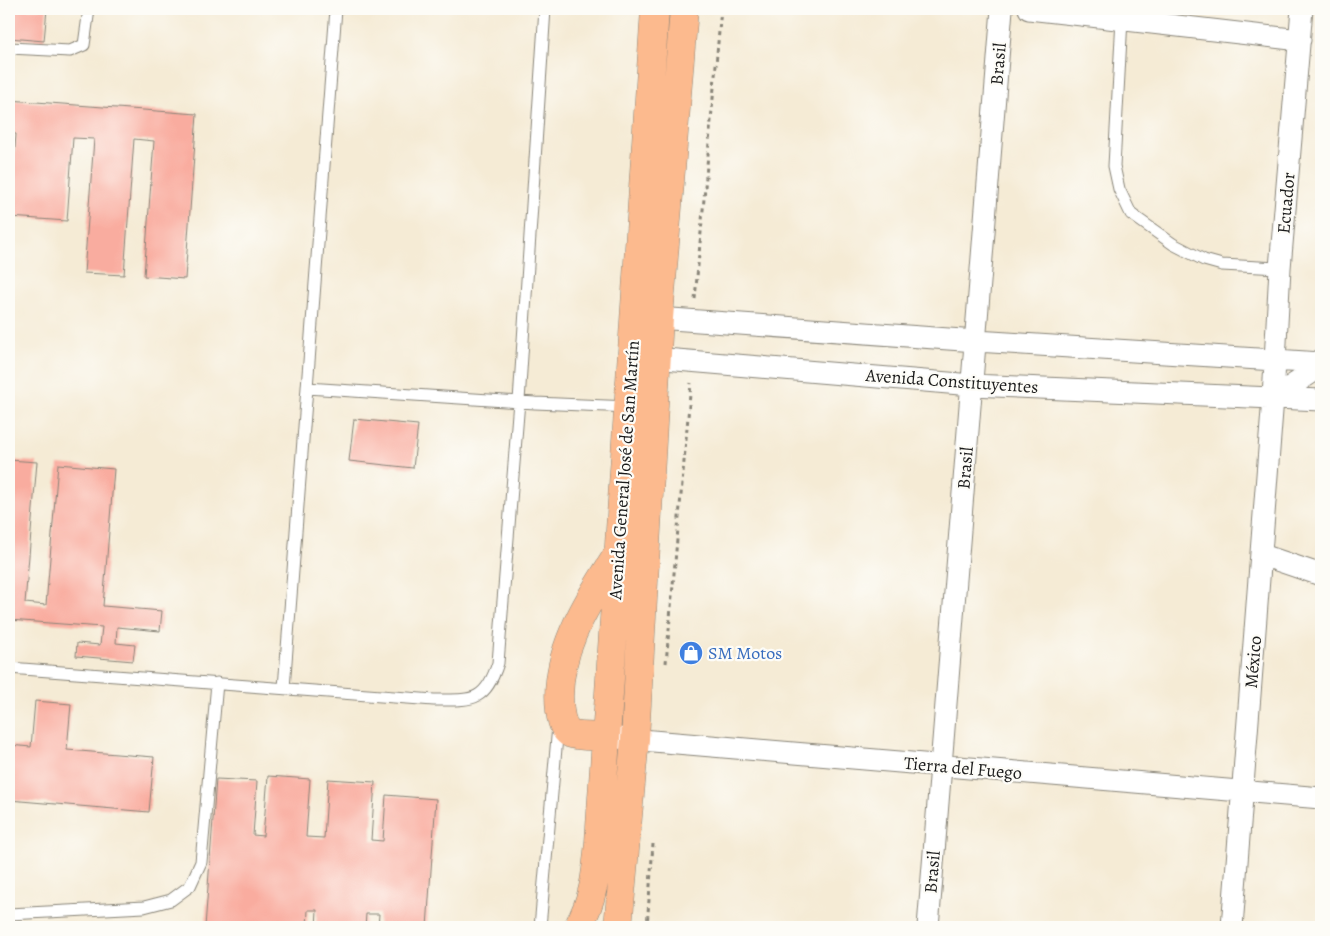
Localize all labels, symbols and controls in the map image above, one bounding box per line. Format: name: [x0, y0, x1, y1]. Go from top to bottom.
street label: Brasil: [984, 41, 1012, 86]
street label: Ecuador: [1271, 171, 1301, 235]
street label: Avenida General José de San Martín: [603, 339, 645, 601]
street label: Avenida Constituyentes: [864, 363, 1039, 399]
street label: Brasil: [951, 445, 979, 490]
street label: México: [1239, 635, 1267, 689]
shop icon: SM Motos: [678, 640, 704, 666]
place label: SM Motos: [708, 641, 782, 665]
street label: Tierra del Fuego: [903, 751, 1023, 785]
street label: Brasil: [918, 849, 946, 894]

